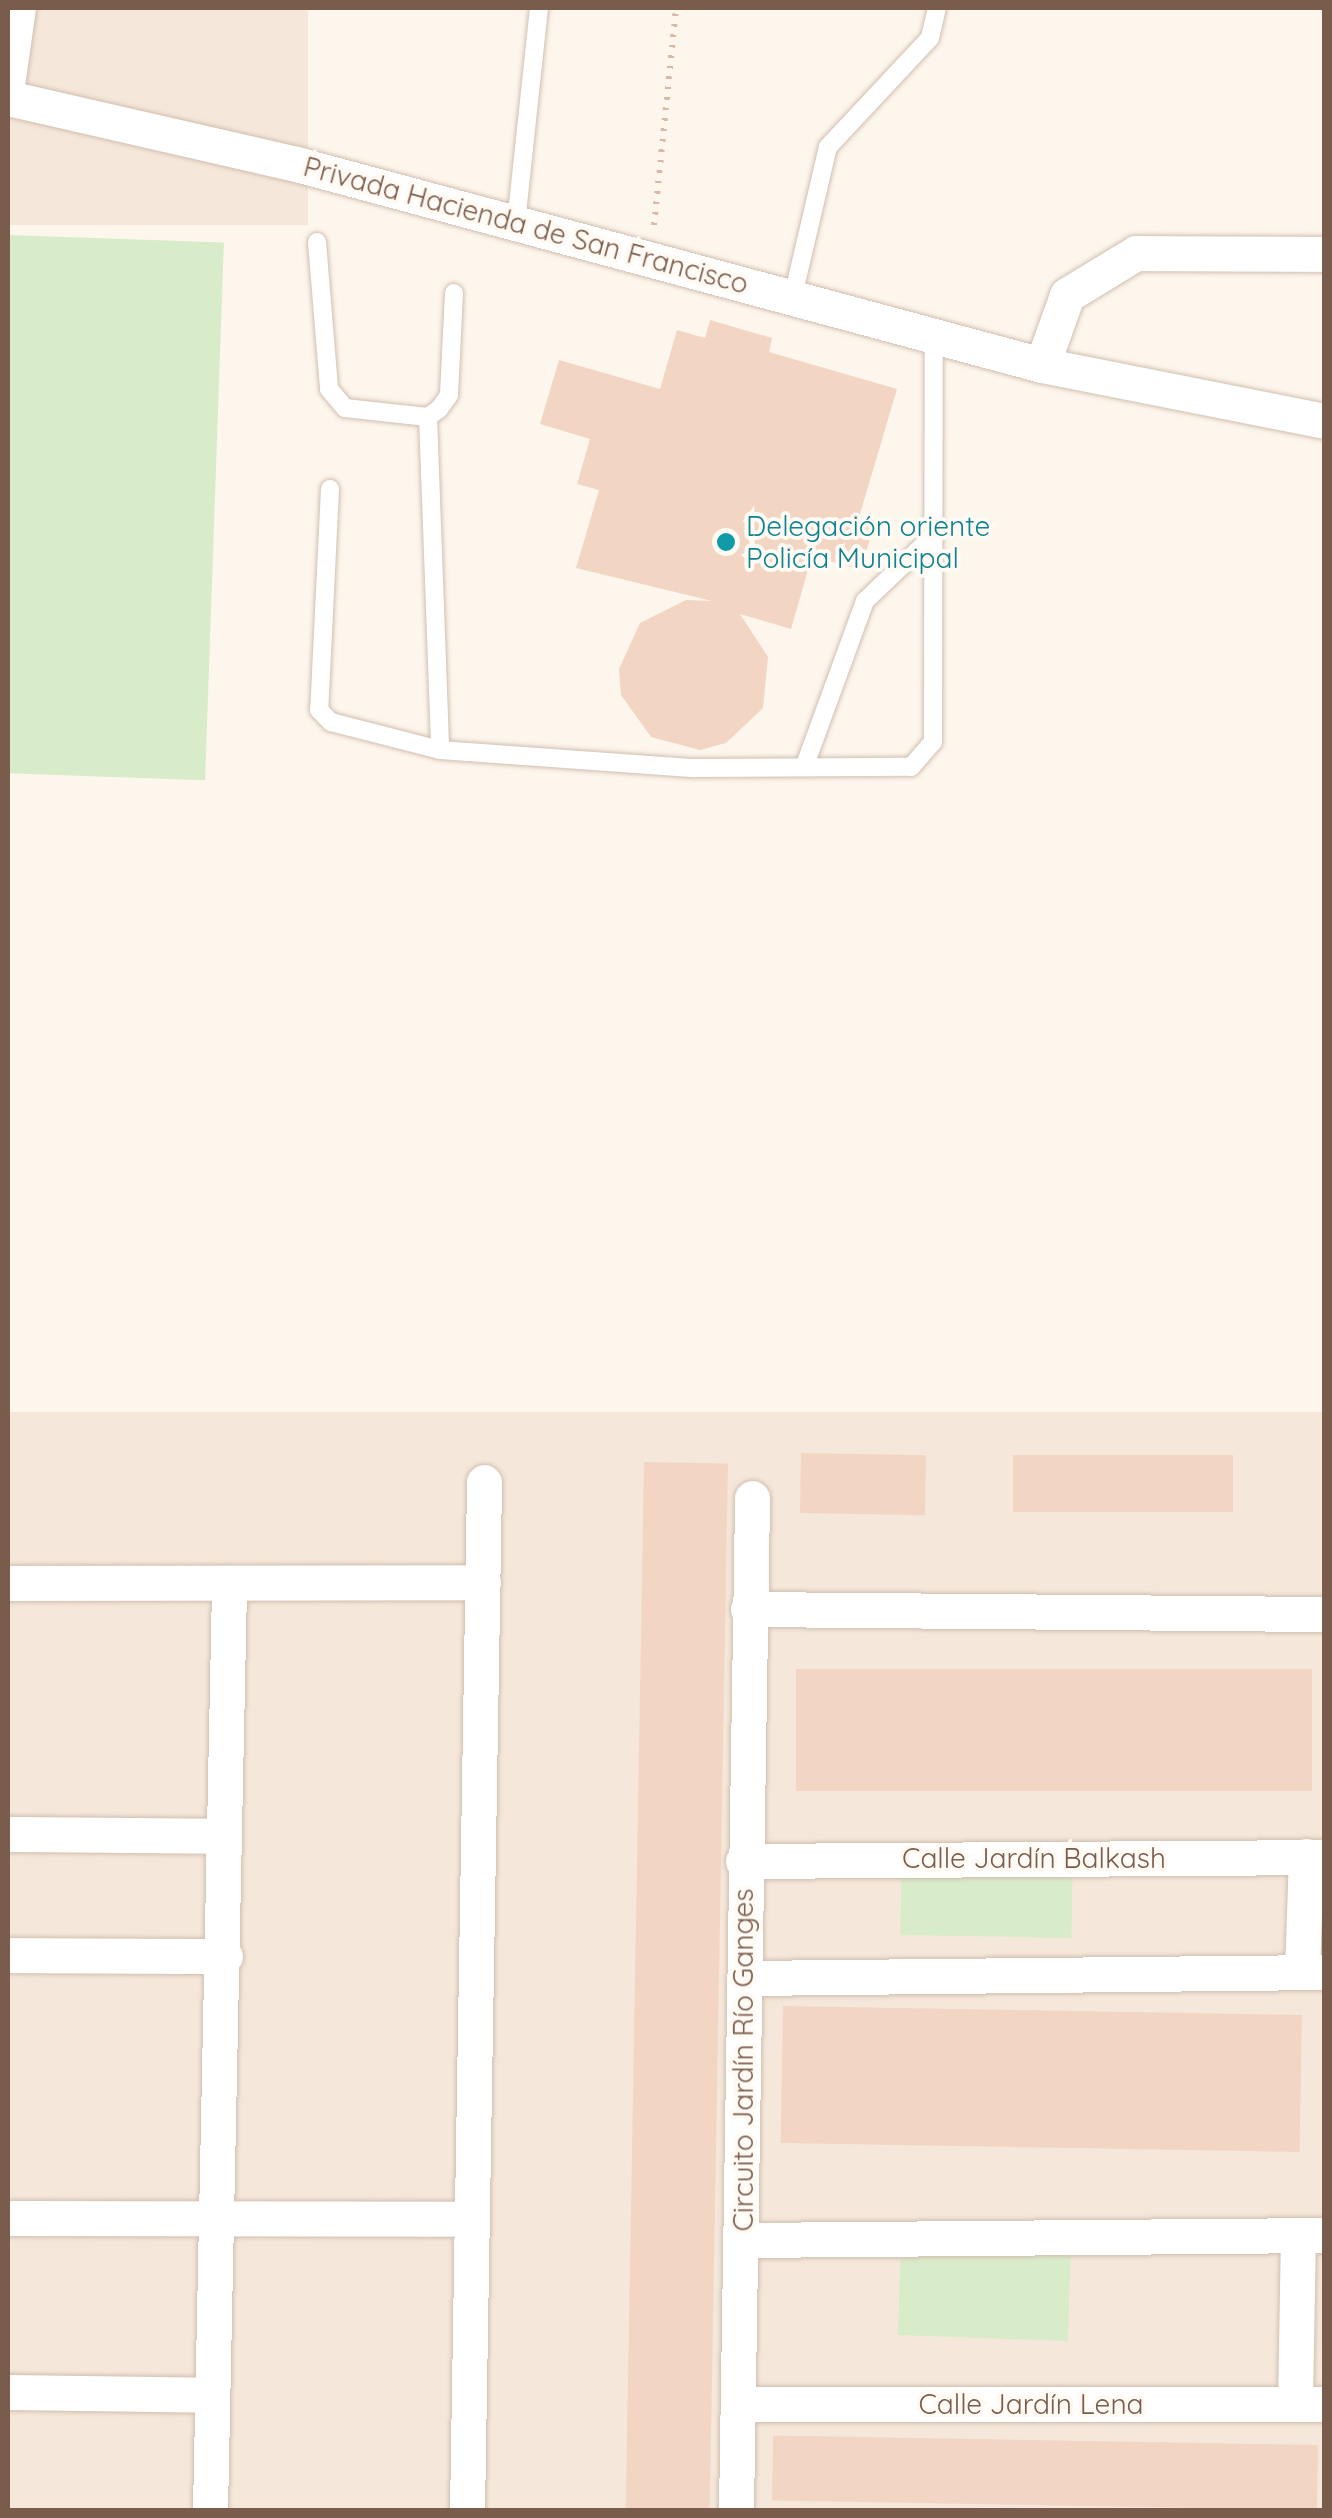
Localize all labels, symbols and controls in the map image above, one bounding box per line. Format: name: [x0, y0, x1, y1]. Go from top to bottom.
street label: Privada Hacienda de San Francisco: [300, 149, 752, 301]
place label: Delegación oriente Policía Municipal: [746, 509, 990, 575]
marker: Delegación oriente Policía Municipal: [715, 531, 737, 553]
street label: Calle Jardín Balkash: [902, 1841, 1166, 1875]
street label: Circuito Jardín Río Ganges: [726, 1889, 760, 2231]
street label: Calle Jardín Lena: [918, 2387, 1144, 2421]

